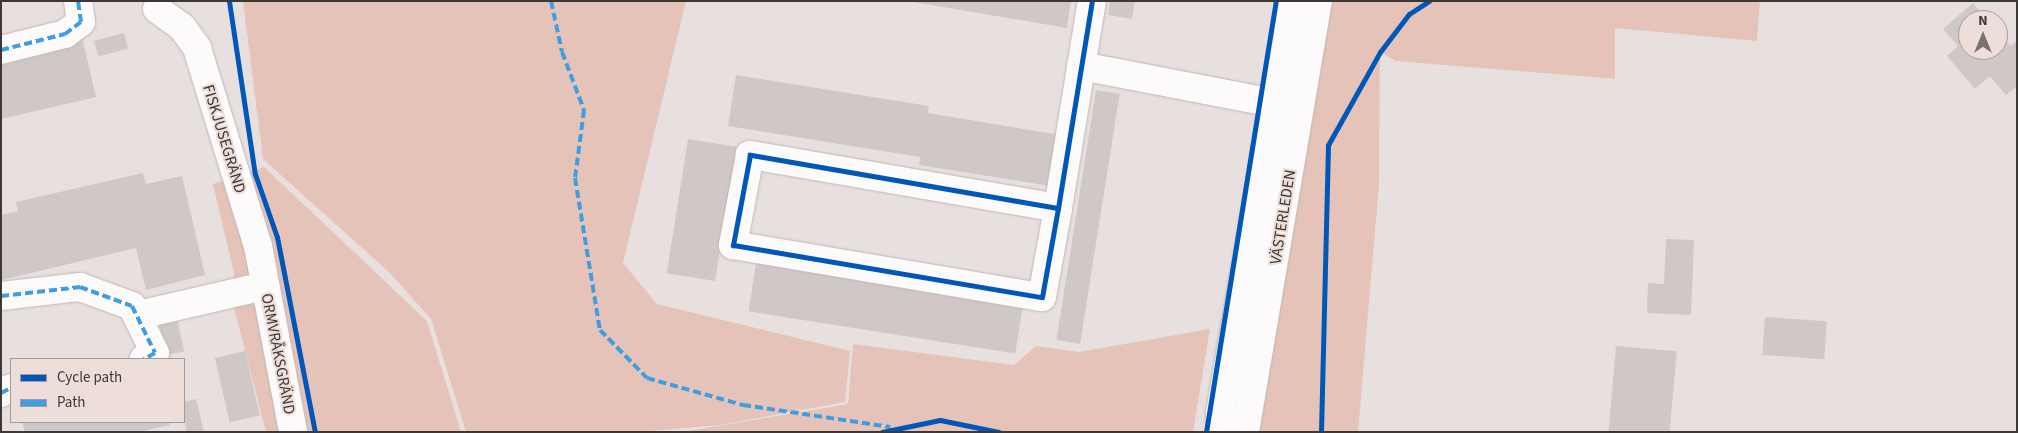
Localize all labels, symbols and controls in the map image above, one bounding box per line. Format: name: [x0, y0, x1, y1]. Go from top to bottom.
north arrow: [1958, 10, 2008, 60]
text: N: [1978, 11, 1988, 31]
street label: FISKJUSEGRÄND: [198, 82, 250, 196]
street label: VÄSTERLEDEN: [1266, 168, 1300, 266]
street label: ORMVRÅKSGRÄND: [257, 292, 299, 416]
legend: [10, 358, 185, 423]
text: Cycle path: [57, 367, 122, 388]
text: Path: [57, 392, 85, 413]

